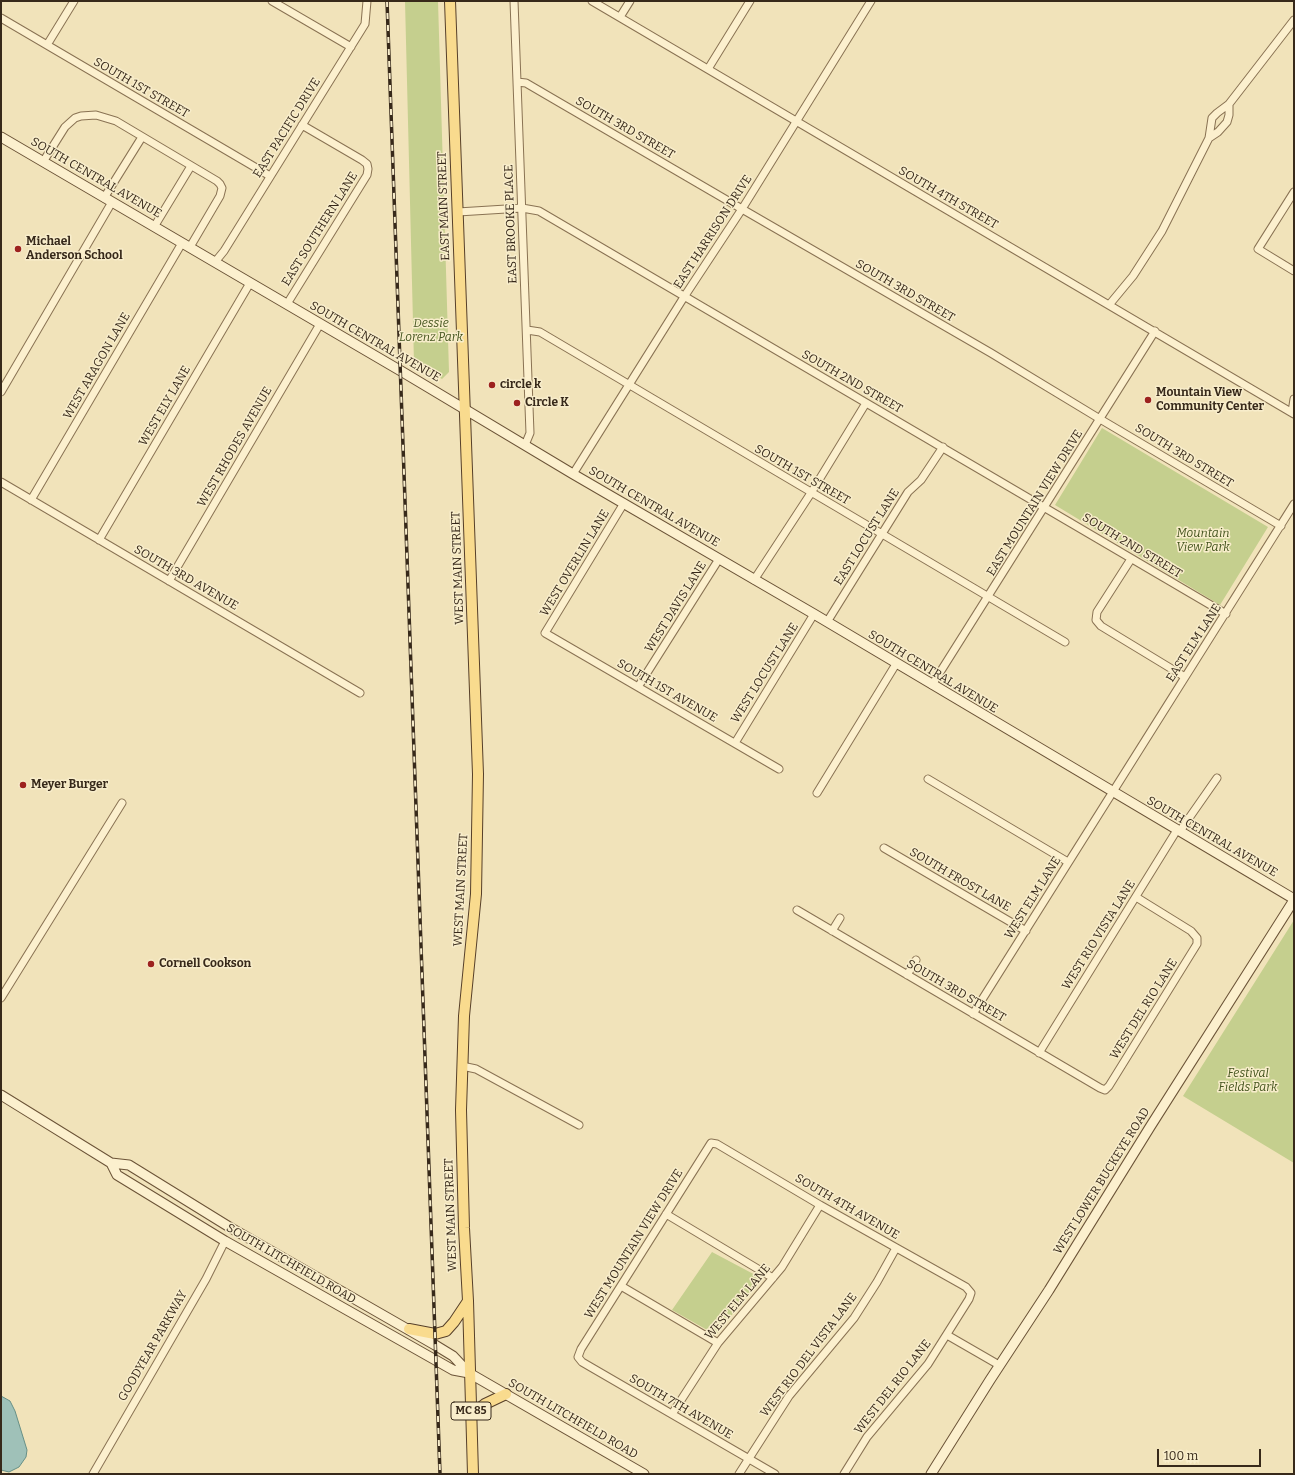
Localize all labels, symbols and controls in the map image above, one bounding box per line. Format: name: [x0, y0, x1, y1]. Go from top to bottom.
street label: SOUTH 1ST STREET: [91, 55, 191, 121]
street label: EAST PACIFIC DRIVE: [250, 75, 324, 181]
street label: SOUTH 3RD STREET: [573, 94, 677, 162]
street label: SOUTH CENTRAL AVENUE: [28, 135, 164, 221]
street label: EAST MAIN STREET: [435, 151, 453, 261]
street label: EAST BROOKE PLACE: [502, 164, 520, 284]
street label: SOUTH 4TH STREET: [896, 164, 1000, 232]
street label: EAST SOUTHERN LANE: [279, 169, 361, 289]
street label: EAST HARRISON DRIVE: [671, 172, 755, 292]
place label: Michael Anderson School: [26, 235, 123, 263]
marker: Michael Anderson School: [13, 244, 23, 254]
street label: SOUTH 3RD STREET: [853, 257, 957, 325]
street label: SOUTH CENTRAL AVENUE: [307, 299, 443, 385]
street label: WEST ARAGON LANE: [61, 310, 133, 422]
park label: Dessie Lorenz Park: [399, 317, 463, 345]
street label: SOUTH 2ND STREET: [799, 347, 905, 417]
street label: WEST ELY LANE: [136, 363, 194, 449]
place label: circle k: [500, 378, 541, 392]
marker: circle k: [487, 380, 497, 390]
street label: WEST RHODES AVENUE: [195, 384, 275, 510]
place label: Mountain View Community Center: [1156, 386, 1264, 414]
marker: Mountain View Community Center: [1143, 395, 1153, 405]
place label: Circle K: [525, 396, 569, 410]
marker: Circle K: [512, 398, 522, 408]
street label: SOUTH 3RD STREET: [1132, 421, 1236, 491]
street label: EAST MOUNTAIN VIEW DRIVE: [984, 427, 1086, 579]
street label: SOUTH 1ST STREET: [752, 442, 852, 508]
street label: SOUTH CENTRAL AVENUE: [586, 464, 722, 550]
street label: EAST LOCUST LANE: [831, 486, 903, 588]
street label: WEST OVERLIN LANE: [537, 507, 613, 619]
street label: WEST MAIN STREET: [449, 511, 467, 625]
street label: SOUTH 2ND STREET: [1080, 511, 1184, 581]
park label: Mountain View Park: [1176, 527, 1230, 555]
street label: SOUTH 3RD AVENUE: [131, 542, 241, 614]
street label: WEST DAVIS LANE: [642, 559, 710, 655]
street label: EAST ELM LANE: [1163, 601, 1225, 685]
street label: WEST LOCUST LANE: [728, 620, 802, 726]
street label: SOUTH CENTRAL AVENUE: [866, 628, 1000, 716]
street label: SOUTH 1ST AVENUE: [614, 656, 720, 726]
place label: Meyer Burger: [31, 778, 108, 792]
marker: Meyer Burger: [18, 780, 28, 790]
street label: SOUTH CENTRAL AVENUE: [1144, 794, 1280, 880]
street label: WEST MAIN STREET: [451, 833, 471, 947]
street label: SOUTH FROST LANE: [907, 845, 1013, 915]
street label: WEST ELM LANE: [1002, 854, 1064, 942]
street label: WEST RIO VISTA LANE: [1059, 878, 1139, 992]
street label: WEST DEL RIO LANE: [1107, 956, 1181, 1062]
place label: Cornell Cookson: [159, 957, 251, 971]
street label: SOUTH 3RD STREET: [904, 957, 1008, 1025]
marker: Cornell Cookson: [146, 959, 156, 969]
park label: Festival Fields Park: [1218, 1067, 1278, 1095]
street label: WEST LOWER BUCKEYE ROAD: [1051, 1105, 1153, 1257]
street label: WEST MAIN STREET: [442, 1158, 460, 1272]
street label: WEST MOUNTAIN VIEW DRIVE: [582, 1167, 686, 1321]
street label: SOUTH 4TH AVENUE: [792, 1171, 902, 1243]
street label: SOUTH LITCHFIELD ROAD: [224, 1221, 358, 1307]
street label: WEST ELM LANE: [702, 1261, 774, 1343]
street label: GOODYEAR PARKWAY: [115, 1288, 191, 1404]
street label: WEST RIO DEL VISTA LANE: [758, 1290, 860, 1420]
street label: WEST DEL RIO LANE: [852, 1337, 934, 1437]
street label: SOUTH 7TH AVENUE: [627, 1371, 735, 1443]
street label: SOUTH LITCHFIELD ROAD: [506, 1376, 640, 1462]
road number: MC 85: [451, 1402, 491, 1420]
scale bar: [1159, 1441, 1263, 1467]
text: 100 m: [1164, 1449, 1198, 1463]

